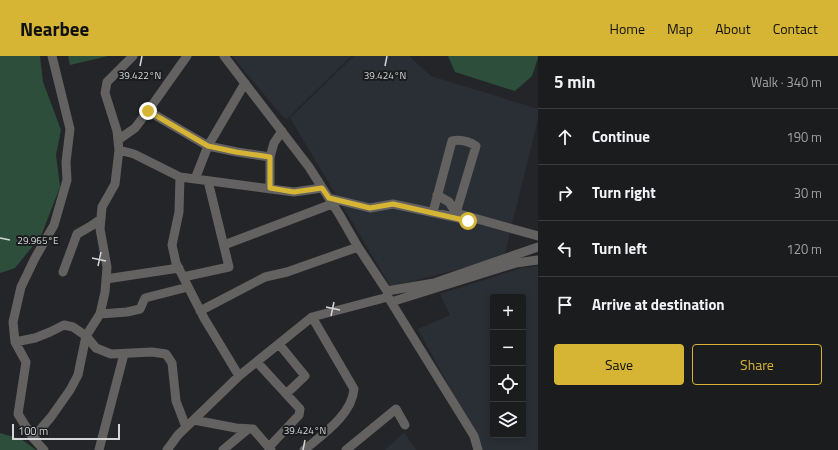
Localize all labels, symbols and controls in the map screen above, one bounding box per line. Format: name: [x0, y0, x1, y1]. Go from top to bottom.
text: Nearbee: [20, 14, 89, 43]
text: Home: [610, 18, 645, 39]
text: Map: [667, 18, 693, 39]
text: About: [715, 18, 751, 39]
text: Contact: [773, 18, 818, 39]
text: 39.422°N: [119, 68, 161, 83]
text: 39.424°N: [364, 68, 406, 83]
text: 5 min: [554, 69, 595, 95]
text: Walk · 340 m: [751, 72, 822, 92]
route end: [139, 102, 157, 120]
text: Continue: [592, 125, 650, 148]
icon: ahead: [554, 126, 576, 148]
text: 190 m: [786, 127, 822, 147]
text: Turn right: [592, 181, 656, 204]
icon: right: [554, 182, 576, 204]
text: 30 m: [794, 183, 822, 203]
route start: [459, 212, 477, 230]
text: 29.965°E: [17, 233, 59, 248]
text: Turn left: [592, 237, 647, 260]
icon: left: [554, 238, 576, 260]
text: 120 m: [786, 239, 822, 259]
text: Arrive at destination: [592, 293, 725, 316]
map controls: [490, 294, 526, 438]
button: +: [490, 294, 526, 330]
icon: arrive: [554, 294, 576, 316]
button: −: [490, 330, 526, 366]
button: Save: [554, 344, 684, 385]
button: Share: [692, 344, 822, 385]
button: locate: [490, 366, 526, 402]
button: layers: [490, 402, 526, 438]
scale bar: [12, 422, 120, 441]
text: 100 m: [18, 423, 48, 439]
text: 39.424°N: [284, 423, 326, 438]

